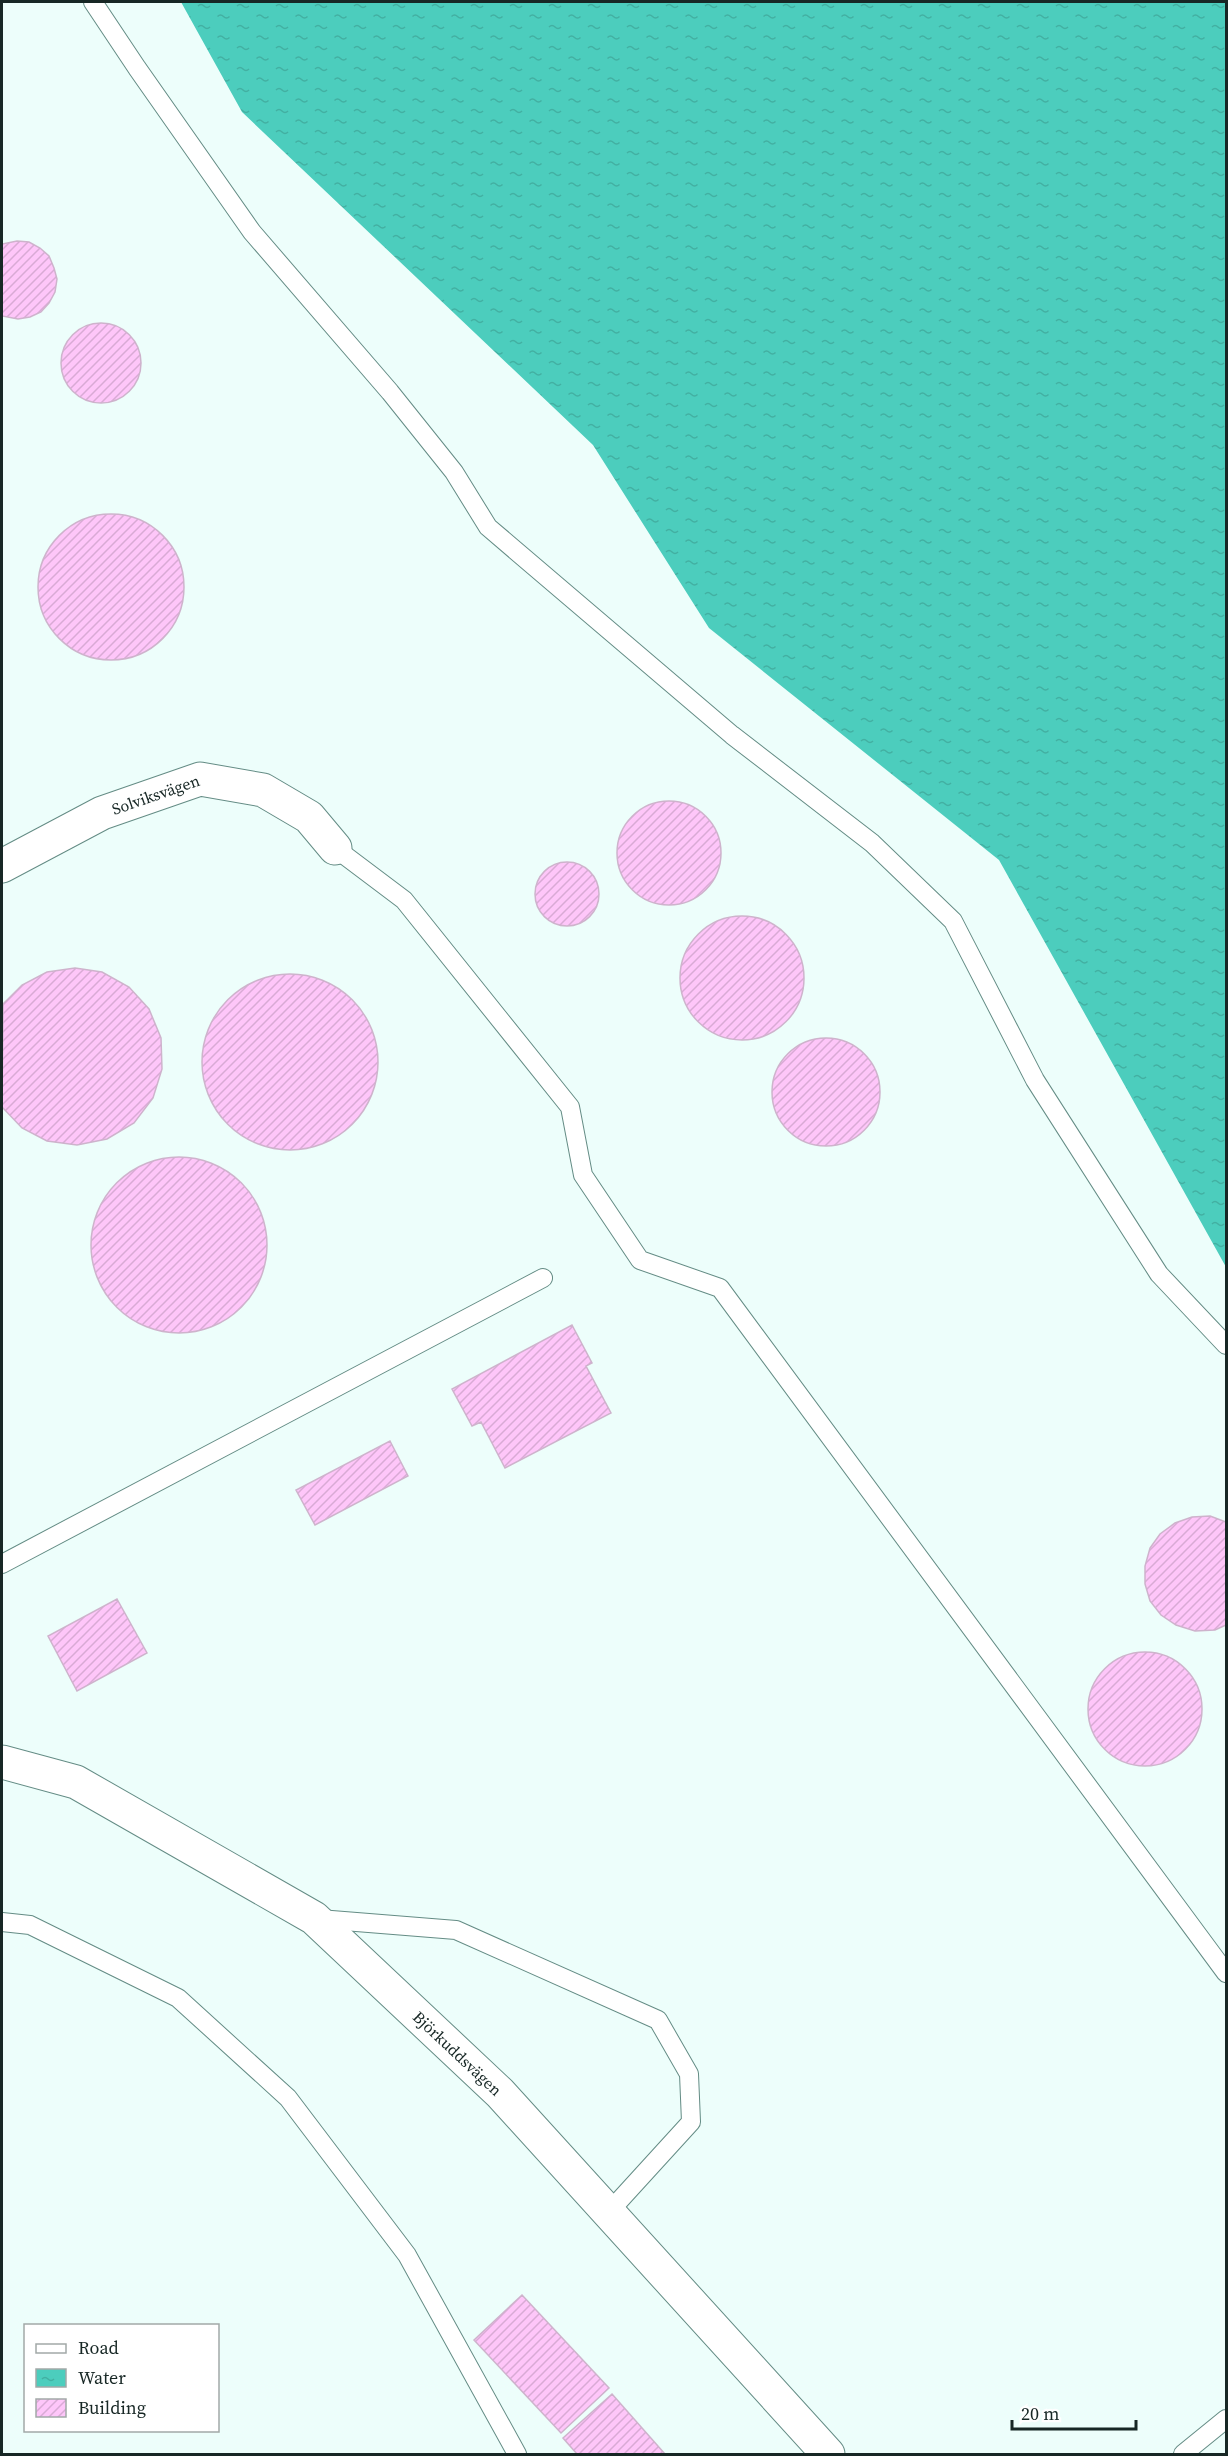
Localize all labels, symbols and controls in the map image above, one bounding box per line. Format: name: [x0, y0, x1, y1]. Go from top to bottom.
street label: Solviksvägen: [109, 769, 203, 820]
street label: Björkuddsvägen: [408, 2006, 507, 2101]
legend: [24, 2324, 219, 2432]
text: Road: [78, 2335, 119, 2360]
text: Water: [78, 2365, 126, 2390]
scale bar: [1012, 2393, 1136, 2431]
text: Building: [78, 2395, 146, 2420]
text: 20 m: [1021, 2401, 1059, 2426]

